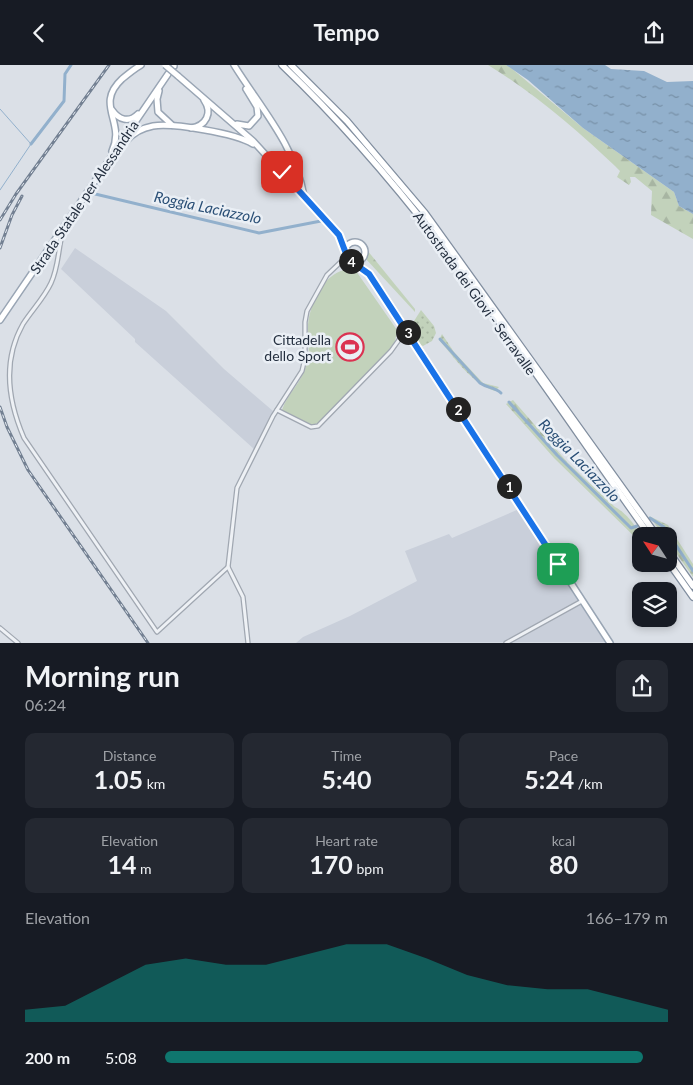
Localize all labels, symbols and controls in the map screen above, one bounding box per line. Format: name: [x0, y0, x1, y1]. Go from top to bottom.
icon: back: [25, 19, 53, 47]
text: Tempo: [314, 19, 379, 46]
icon: share: [640, 19, 668, 47]
street label: Strada Statale per Alessandria: [26, 117, 142, 277]
pin: [261, 151, 303, 193]
icon: check: [268, 158, 296, 186]
water label: Roggia Laciazzolo: [153, 187, 263, 227]
street label: Autostrada dei Giovi - Serravalle: [410, 208, 540, 378]
pin: 4: [338, 249, 364, 273]
text: 4: [347, 253, 356, 270]
pin: 3: [396, 319, 420, 345]
text: 3: [404, 324, 413, 341]
place label: Cittadella dello Sport: [264, 331, 331, 364]
sports icon: Cittadella dello Sport: [335, 332, 365, 362]
pin: 2: [446, 397, 470, 421]
text: 2: [454, 401, 463, 418]
water label: Roggia Laciazzolo: [536, 414, 625, 506]
pin: 1: [496, 473, 522, 499]
text: 1: [505, 478, 514, 495]
north arrow: [632, 527, 678, 573]
map controls: [632, 527, 677, 627]
pin: [537, 543, 579, 585]
icon: arrive: [544, 550, 572, 578]
button: layers: [632, 582, 677, 627]
text: Morning run: [25, 659, 180, 693]
button: share: [616, 660, 668, 712]
text: 06:24: [25, 695, 66, 714]
text: Distance: [103, 747, 156, 764]
text: Time: [331, 747, 362, 764]
text: Pace: [549, 747, 578, 764]
text: 1.05: [94, 764, 143, 794]
text: 5:40: [322, 764, 371, 794]
text: 5:24: [524, 764, 574, 794]
text: km: [143, 775, 165, 792]
text: /km: [574, 775, 603, 792]
text: Elevation: [101, 832, 158, 849]
text: Heart rate: [315, 832, 378, 849]
text: kcal: [552, 832, 575, 849]
text: 14: [107, 849, 136, 879]
text: 170: [309, 849, 353, 879]
text: 80: [549, 849, 578, 879]
text: m: [136, 860, 152, 877]
text: bpm: [353, 860, 384, 877]
text: Elevation: [25, 908, 90, 927]
text: 166–179 m: [586, 908, 668, 927]
text: 200 m: [25, 1048, 70, 1067]
text: 5:08: [105, 1048, 137, 1067]

